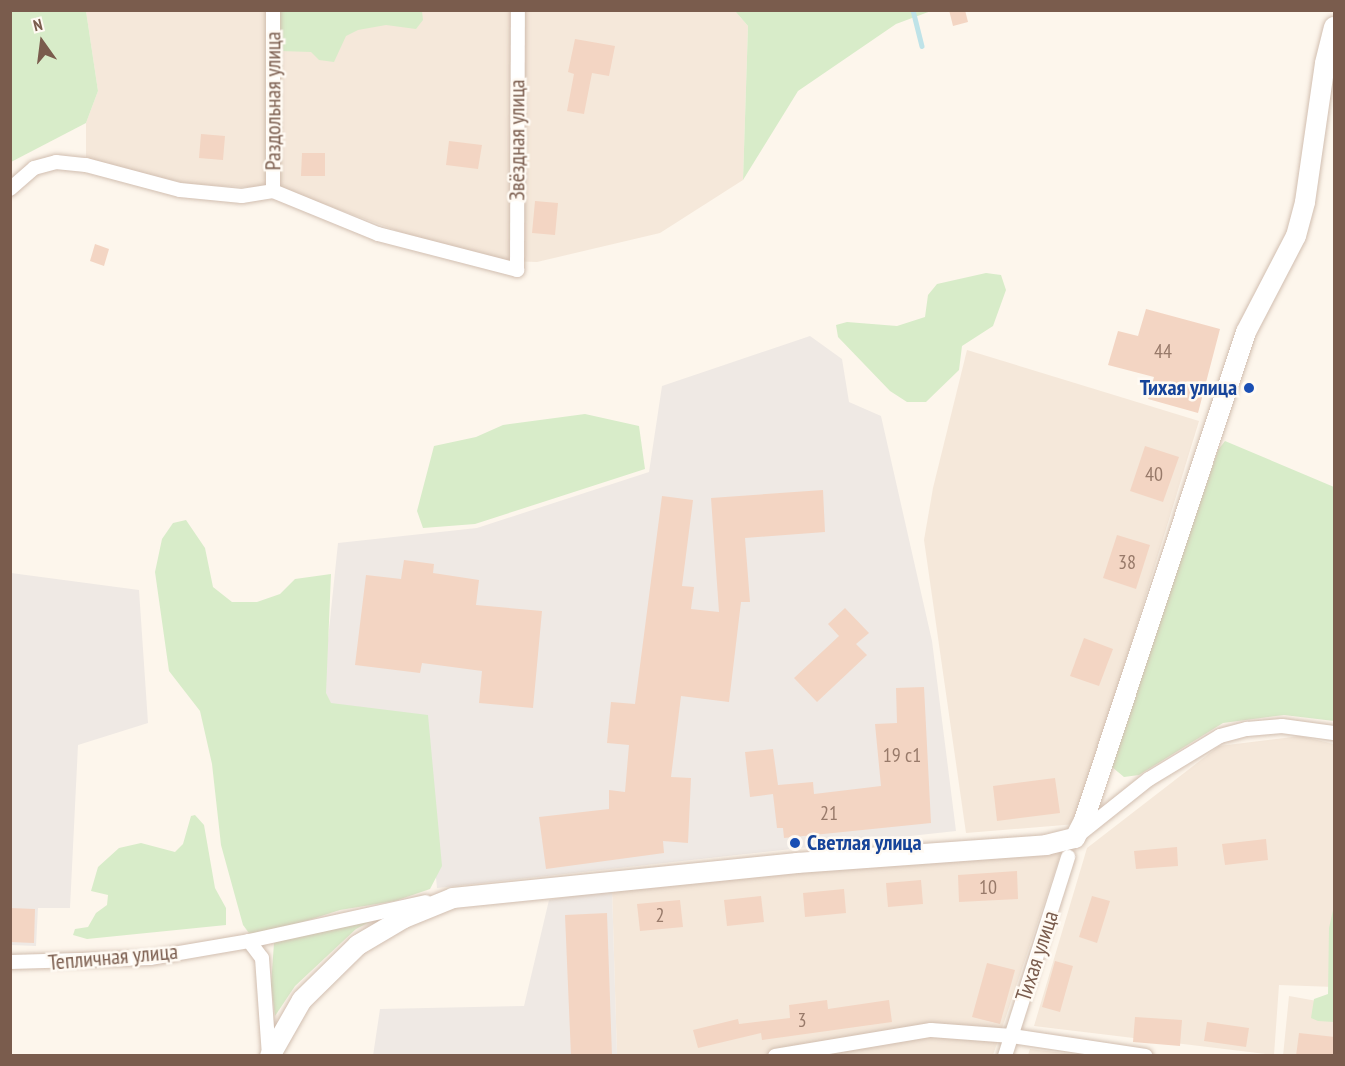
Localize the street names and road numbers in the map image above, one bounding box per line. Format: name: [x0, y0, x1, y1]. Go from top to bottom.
street label: Раздольная улица: [260, 32, 286, 170]
street label: Звёздная улица: [504, 79, 530, 201]
street label: Тихая улица: [1010, 907, 1064, 1005]
street label: Тепличная улица: [47, 938, 179, 976]

